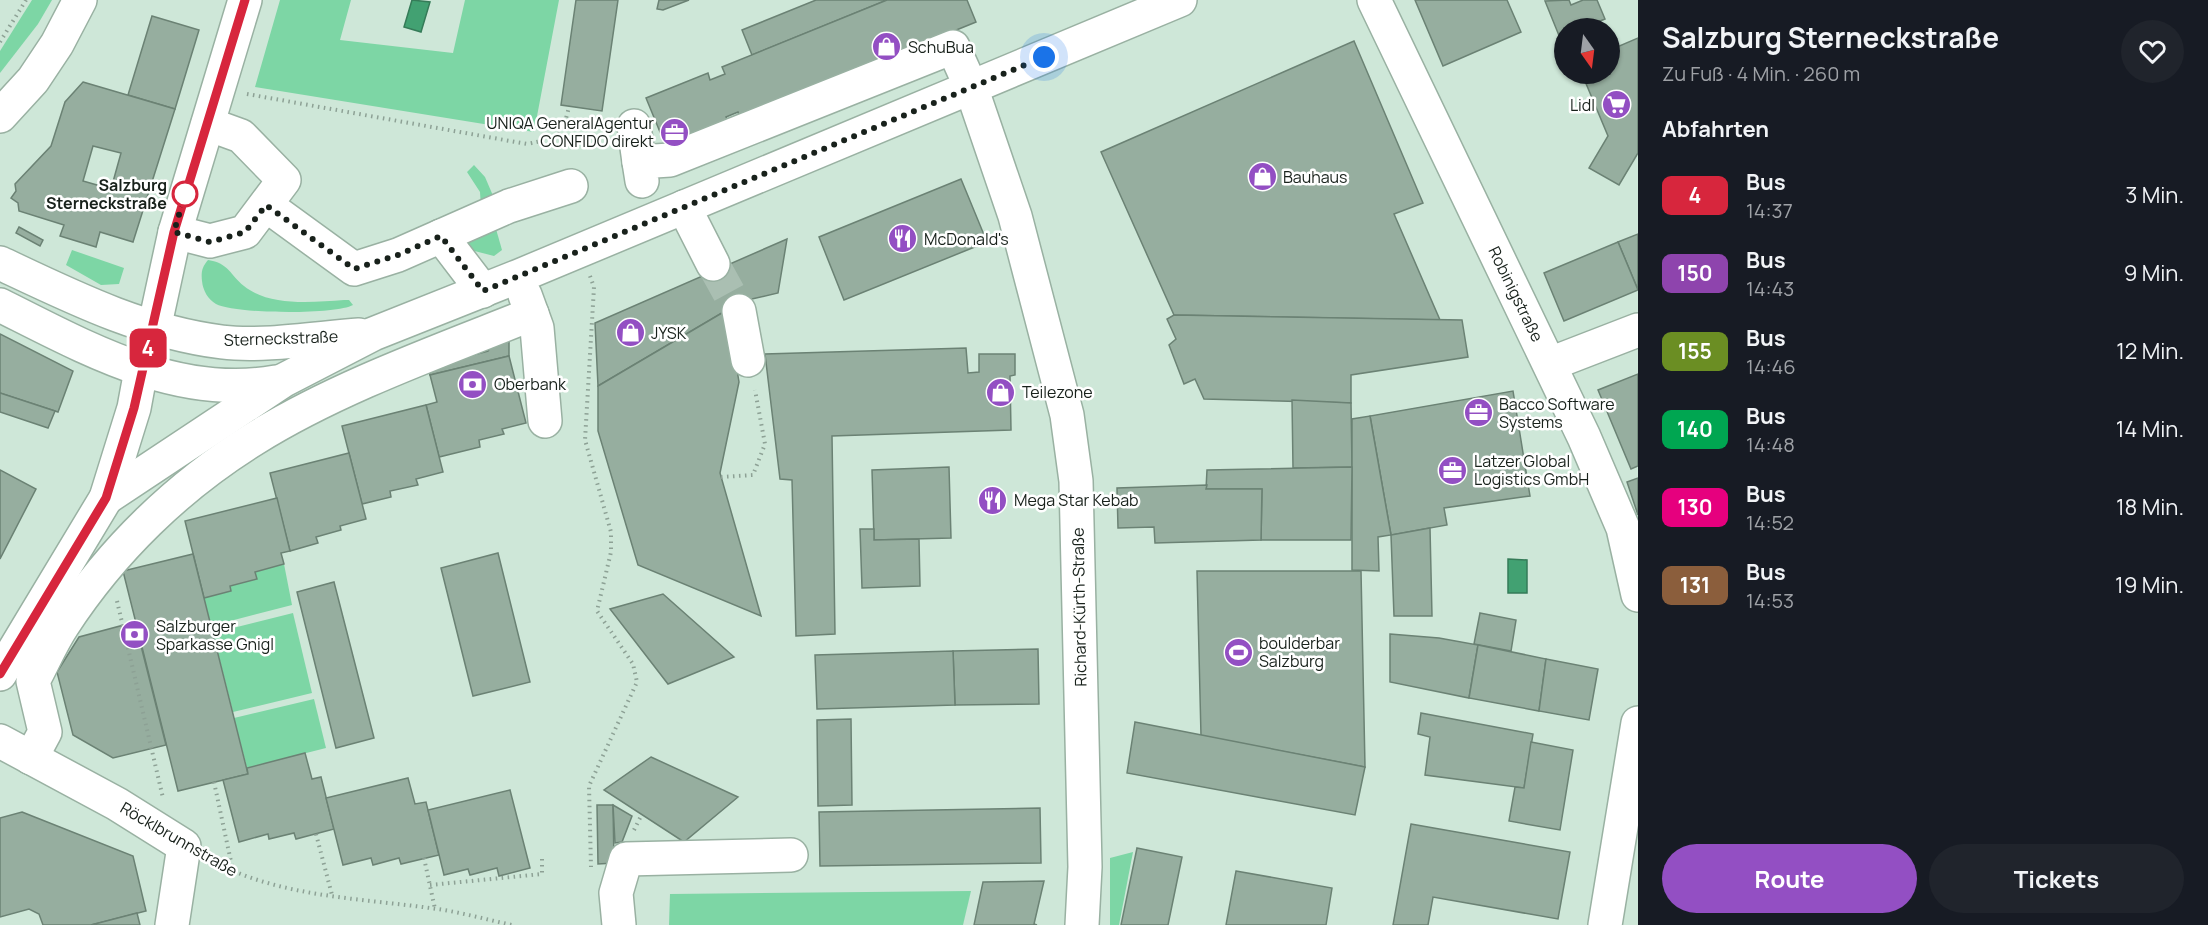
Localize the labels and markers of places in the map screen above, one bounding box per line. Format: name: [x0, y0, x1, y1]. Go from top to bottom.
shop icon: SchuBua: [871, 31, 903, 63]
place label: SchuBua: [908, 36, 974, 58]
supermarket icon: Lidl: [1600, 89, 1632, 121]
place label: Lidl: [1570, 94, 1595, 116]
place label: UNIQA GeneralAgentur CONFIDO direkt: [486, 112, 654, 152]
office icon: UNIQA GeneralAgentur CONFIDO direkt: [659, 116, 691, 148]
shop icon: Bauhaus: [1246, 161, 1278, 193]
place label: Bauhaus: [1283, 166, 1348, 188]
place label: Salzburg Sterneckstraße: [46, 174, 167, 214]
marker: Salzburg Sterneckstraße: [172, 181, 198, 207]
restaurant icon: McDonald's: [887, 223, 919, 255]
place label: McDonald's: [924, 228, 1009, 250]
shop icon: JYSK: [614, 317, 646, 349]
place label: JYSK: [651, 322, 687, 344]
bank icon: Oberbank: [457, 368, 489, 400]
place label: Oberbank: [494, 373, 567, 395]
shop icon: Teilezone: [985, 376, 1017, 408]
place label: Teilezone: [1022, 381, 1093, 403]
place label: Bacco Software Systems: [1499, 393, 1615, 433]
office icon: Bacco Software Systems: [1462, 397, 1494, 429]
place label: Latzer Global Logistics GmbH: [1474, 450, 1589, 490]
office icon: Latzer Global Logistics GmbH: [1437, 454, 1469, 486]
restaurant icon: Mega Star Kebab: [977, 484, 1009, 516]
place label: Mega Star Kebab: [1014, 489, 1139, 511]
place label: Salzburger Sparkasse Gnigl: [156, 615, 274, 655]
bank icon: Salzburger Sparkasse Gnigl: [119, 619, 151, 651]
place label: boulderbar Salzburg: [1259, 632, 1340, 672]
sports icon: boulderbar Salzburg: [1222, 636, 1254, 668]

